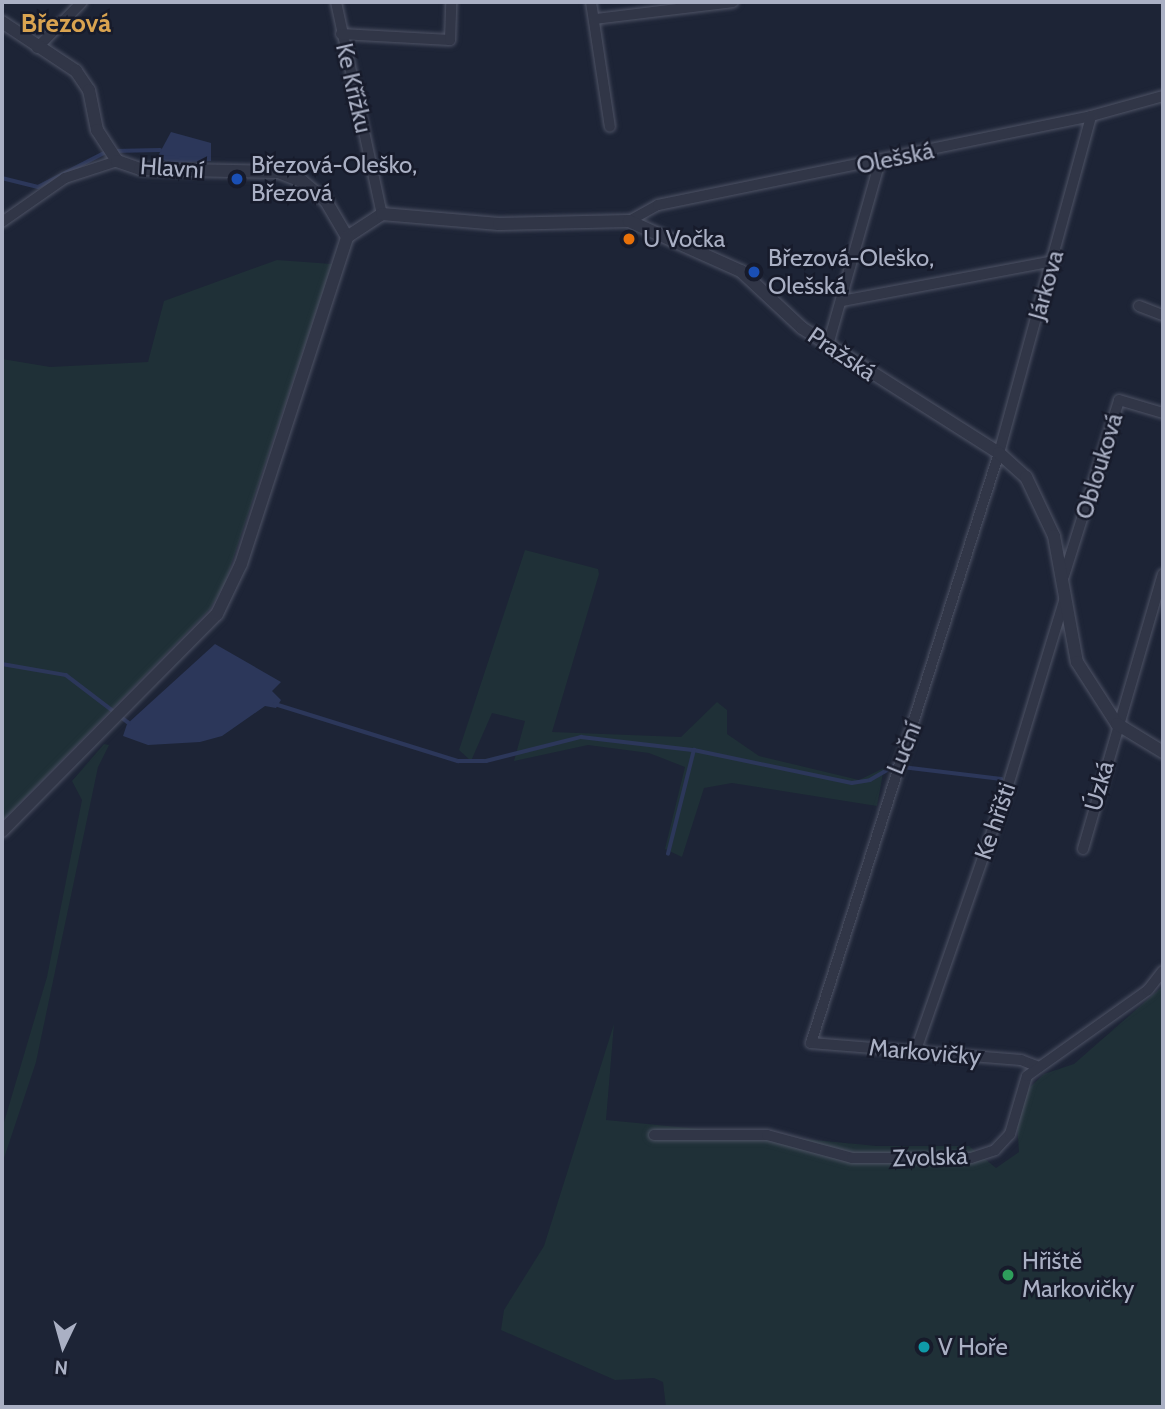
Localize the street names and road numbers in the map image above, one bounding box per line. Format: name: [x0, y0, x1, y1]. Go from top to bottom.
street label: Ke Křížku: [330, 40, 378, 136]
street label: Olešská: [854, 136, 936, 180]
street label: Hlavní: [139, 151, 205, 185]
street label: Járkova: [1022, 247, 1070, 323]
street label: Pražská: [803, 321, 881, 387]
street label: Oblouková: [1069, 409, 1129, 523]
street label: Luční: [881, 718, 927, 778]
street label: Úzká: [1078, 758, 1120, 814]
street label: Ke hřišti: [968, 779, 1022, 863]
street label: Markovičky: [868, 1033, 982, 1071]
street label: Zvolská: [892, 1141, 968, 1173]

